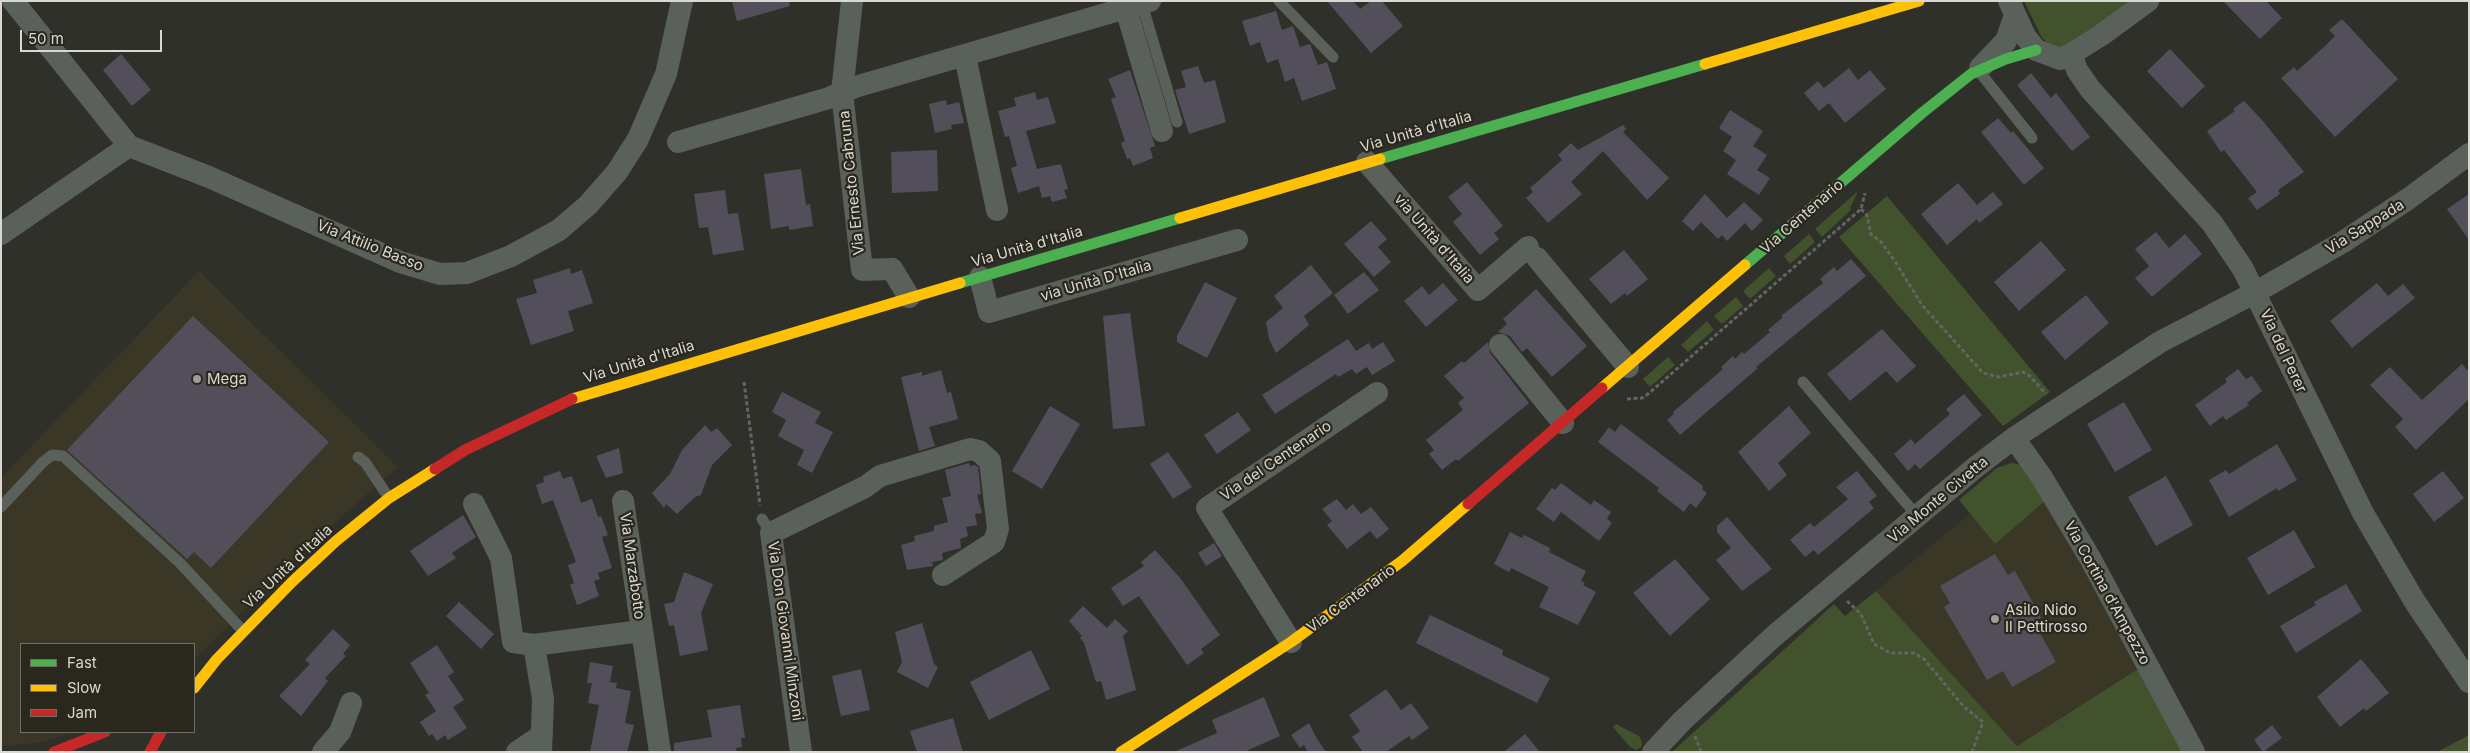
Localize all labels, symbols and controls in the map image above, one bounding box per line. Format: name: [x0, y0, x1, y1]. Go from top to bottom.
scale bar: [22, 20, 165, 52]
text: 50 m: [28, 29, 64, 48]
street label: Via Unità d'Italia: [1358, 108, 1474, 156]
street label: Via Ernesto Cabruna: [835, 110, 869, 256]
street label: Via Centenario: [1757, 176, 1847, 258]
street label: via Unità d'Italia: [1390, 190, 1478, 288]
street label: Via Sappada: [2322, 196, 2408, 258]
street label: Via Attilio Basso: [314, 216, 426, 276]
street label: Via Unità d'Italia: [969, 223, 1085, 271]
street label: via Unità D'Italia: [1038, 257, 1154, 305]
street label: Via del Perer: [2256, 306, 2310, 396]
street label: Via Unità d'Italia: [581, 337, 697, 387]
place label: Mega: [207, 370, 247, 388]
marker: Mega: [191, 373, 203, 385]
street label: Via del Centenario: [1217, 417, 1335, 505]
street label: Via Monte Civetta: [1884, 453, 1992, 547]
street label: Via Marzabotto: [616, 512, 648, 620]
street label: Via Cortina d'Ampezzo: [2060, 518, 2154, 668]
street label: Via Unità d'Italia: [240, 521, 336, 613]
street label: Via Don Giovanni Minzoni: [763, 540, 807, 722]
street label: Via Centenario: [1303, 561, 1399, 637]
place label: Asilo Nido Il Pettirosso: [2005, 601, 2087, 636]
marker: Asilo Nido Il Pettirosso: [1989, 613, 2001, 625]
legend: [20, 643, 195, 733]
text: Fast: [67, 653, 97, 672]
text: Slow: [67, 678, 101, 697]
text: Jam: [67, 703, 97, 722]

